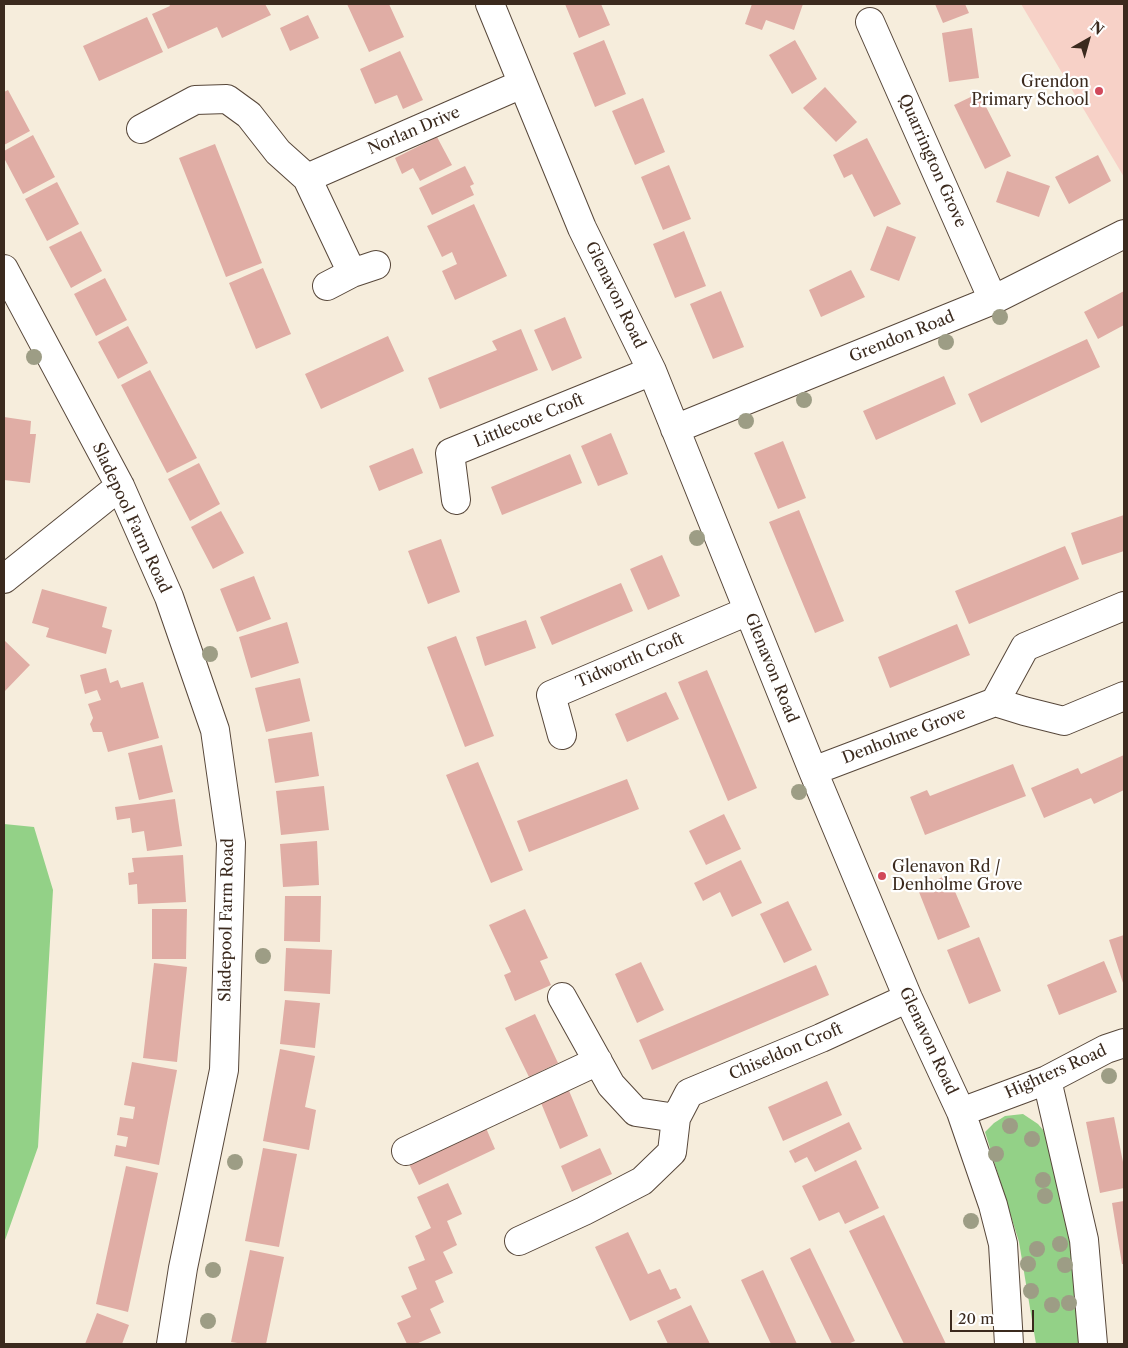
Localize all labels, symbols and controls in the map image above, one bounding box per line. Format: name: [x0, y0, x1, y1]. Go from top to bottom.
north arrow: [1063, 15, 1113, 65]
text: N: [1087, 17, 1108, 39]
place label: Grendon Primary School: [971, 72, 1089, 110]
marker: Grendon Primary School: [1093, 85, 1105, 97]
street label: Quarrington Grove: [894, 91, 970, 231]
street label: Norlan Drive: [365, 103, 463, 159]
street label: Glenavon Road: [581, 238, 649, 352]
street label: Grendon Road: [847, 307, 957, 367]
street label: Littlecote Croft: [471, 390, 587, 452]
street label: Sladepool Farm Road: [88, 440, 174, 596]
street label: Glenavon Road: [740, 610, 802, 726]
street label: Tidworth Croft: [573, 630, 687, 692]
street label: Denholme Grove: [840, 704, 968, 768]
street label: Sladepool Farm Road: [216, 838, 238, 1002]
place label: Glenavon Rd / Denholme Grove: [892, 857, 1023, 895]
marker: Glenavon Rd / Denholme Grove: [876, 870, 888, 882]
street label: Glenavon Road: [895, 984, 961, 1098]
street label: Chiseldon Croft: [726, 1019, 846, 1085]
street label: Highters Road: [1002, 1041, 1110, 1103]
scale bar: [953, 1300, 1037, 1332]
text: 20 m: [958, 1309, 994, 1328]

